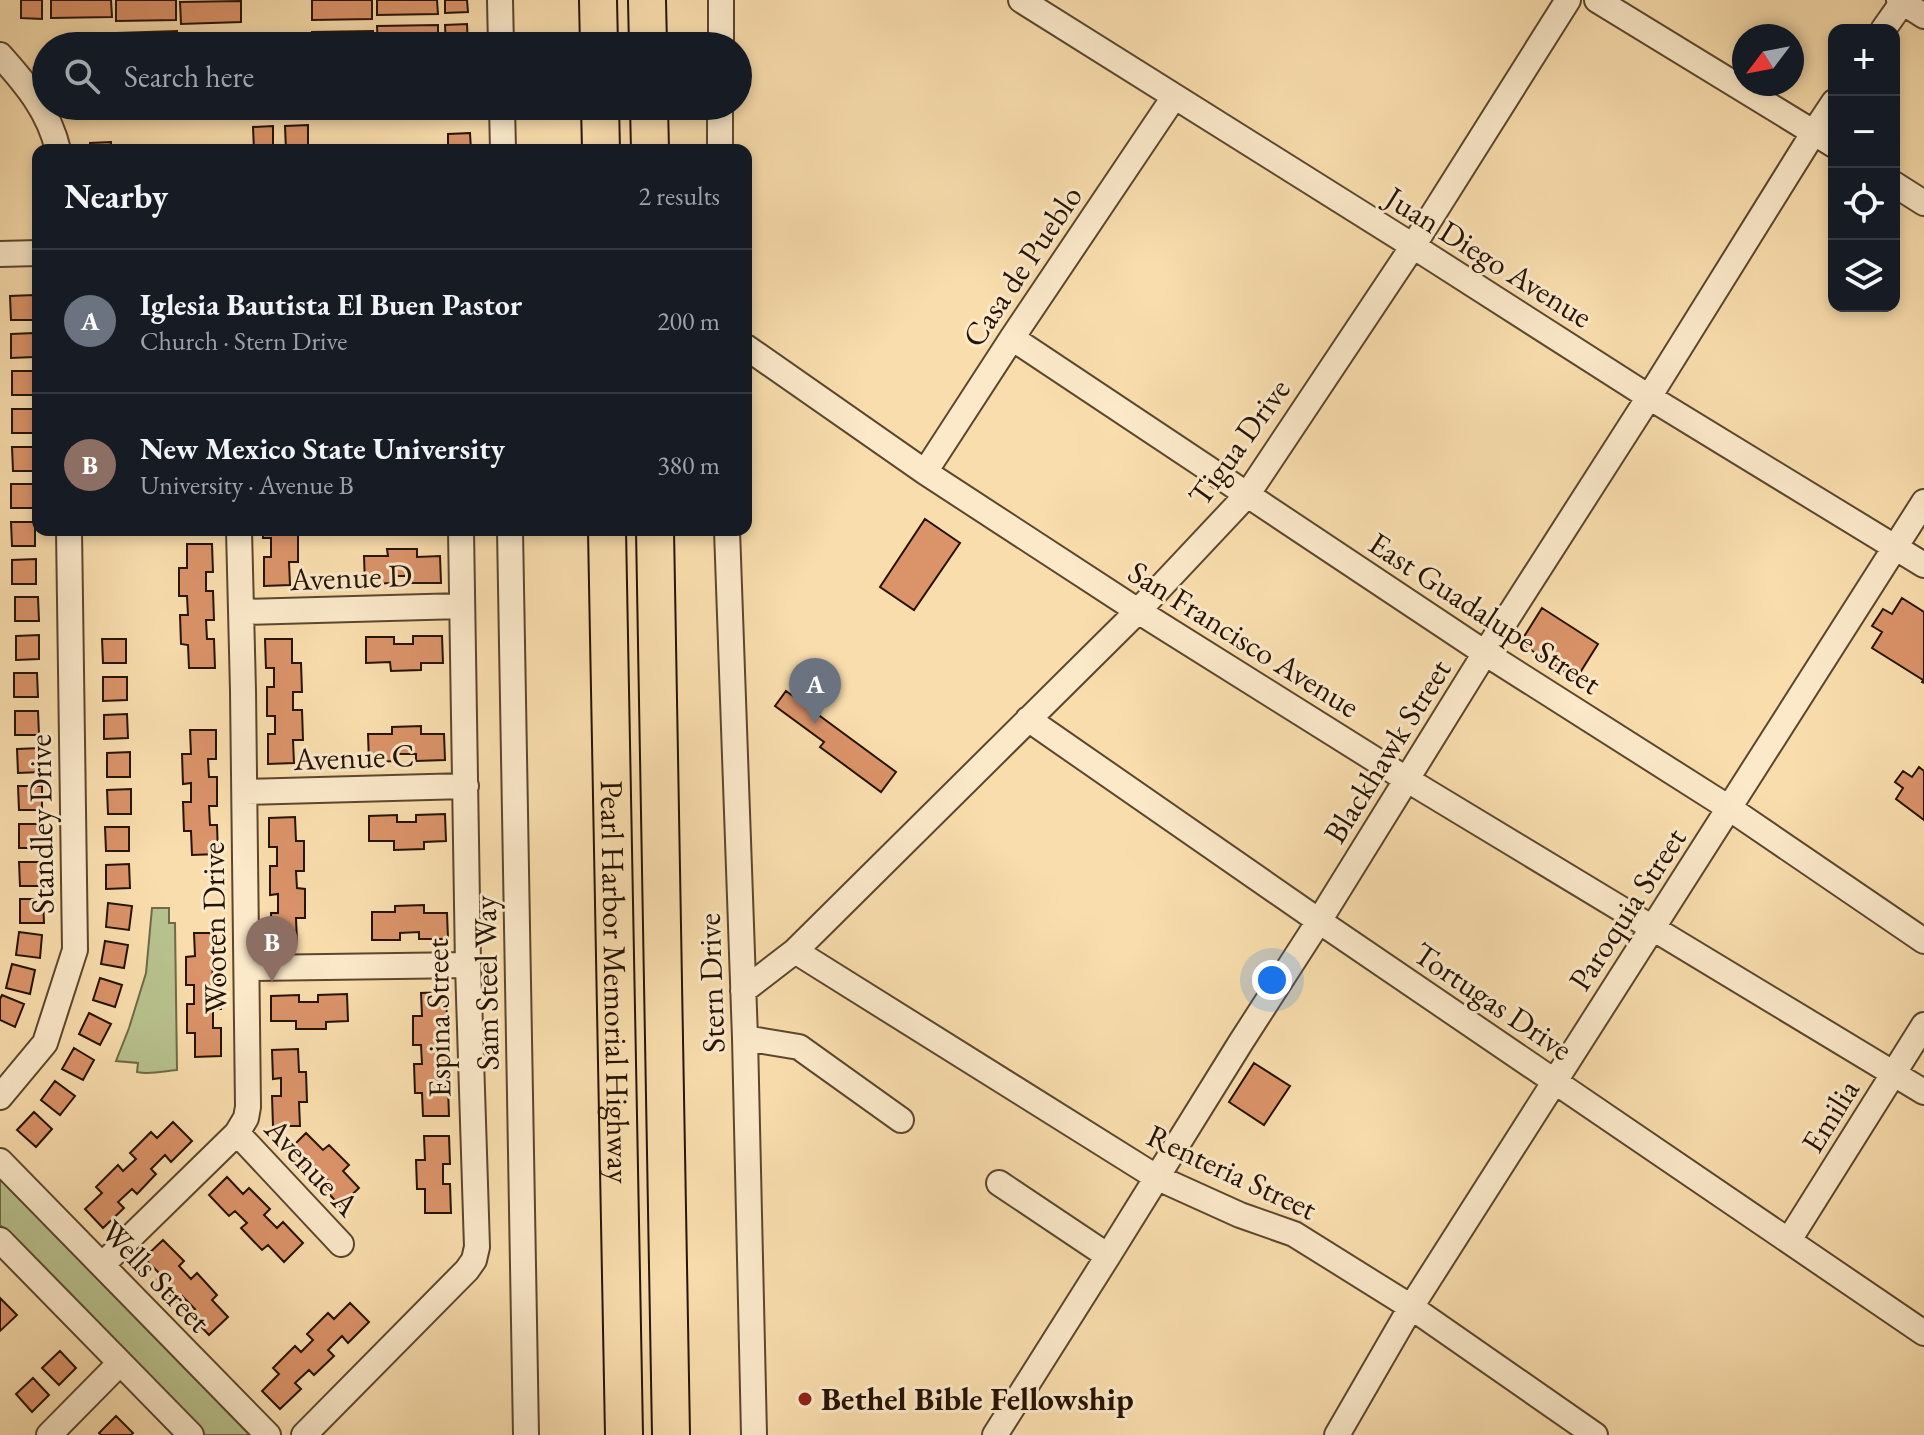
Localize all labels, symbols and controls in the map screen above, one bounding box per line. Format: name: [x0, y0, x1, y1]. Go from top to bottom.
north arrow: [1732, 24, 1804, 96]
map controls: [1828, 24, 1900, 312]
button: +: [1828, 24, 1900, 96]
search box: [32, 32, 752, 120]
icon: search: [60, 54, 104, 98]
text: Search here: [124, 57, 254, 96]
button: −: [1828, 96, 1900, 168]
button: locate: [1828, 168, 1900, 240]
text: Nearby: [64, 174, 168, 218]
street label: Juan Diego Avenue: [1375, 175, 1600, 337]
street label: Casa de Pueblo: [952, 177, 1092, 355]
text: 2 results: [639, 179, 720, 213]
button: layers: [1828, 240, 1900, 312]
text: Iglesia Bautista El Buen Pastor: [140, 285, 522, 324]
text: A: [81, 304, 99, 338]
text: 200 m: [657, 304, 720, 338]
text: Church · Stern Drive: [140, 324, 347, 358]
street label: Tigua Drive: [1179, 370, 1299, 514]
text: New Mexico State University: [140, 429, 505, 468]
text: B: [82, 448, 98, 482]
text: 380 m: [657, 448, 720, 482]
text: University · Avenue B: [140, 468, 354, 502]
street label: East Guadalupe Street: [1361, 522, 1609, 704]
street label: San Francisco Avenue: [1120, 551, 1368, 727]
street label: Avenue D: [288, 554, 413, 600]
street label: Blackhawk Street: [1314, 651, 1460, 851]
pin: A: [789, 658, 841, 724]
street label: Standley Drive: [18, 734, 64, 914]
street label: Avenue C: [292, 734, 415, 780]
street label: Pearl Harbor Memorial Highway: [591, 780, 640, 1185]
street label: Paroquia Street: [1559, 819, 1695, 999]
street label: Wooten Drive: [192, 842, 236, 1014]
street label: Sam Steel Way: [463, 894, 509, 1071]
street label: Stern Drive: [688, 912, 734, 1054]
pin: B: [246, 916, 298, 982]
street label: Tortugas Drive: [1405, 932, 1581, 1070]
street label: Espina Street: [416, 938, 460, 1098]
your location: [1252, 960, 1292, 1000]
street label: Emilia: [1791, 1071, 1869, 1161]
street label: Avenue A: [255, 1108, 369, 1226]
street label: Renteria Street: [1140, 1114, 1324, 1230]
street label: Wells Street: [92, 1211, 220, 1341]
place label: Bethel Bible Fellowship: [821, 1378, 1134, 1420]
marker: Bethel Bible Fellowship: [796, 1390, 814, 1408]

